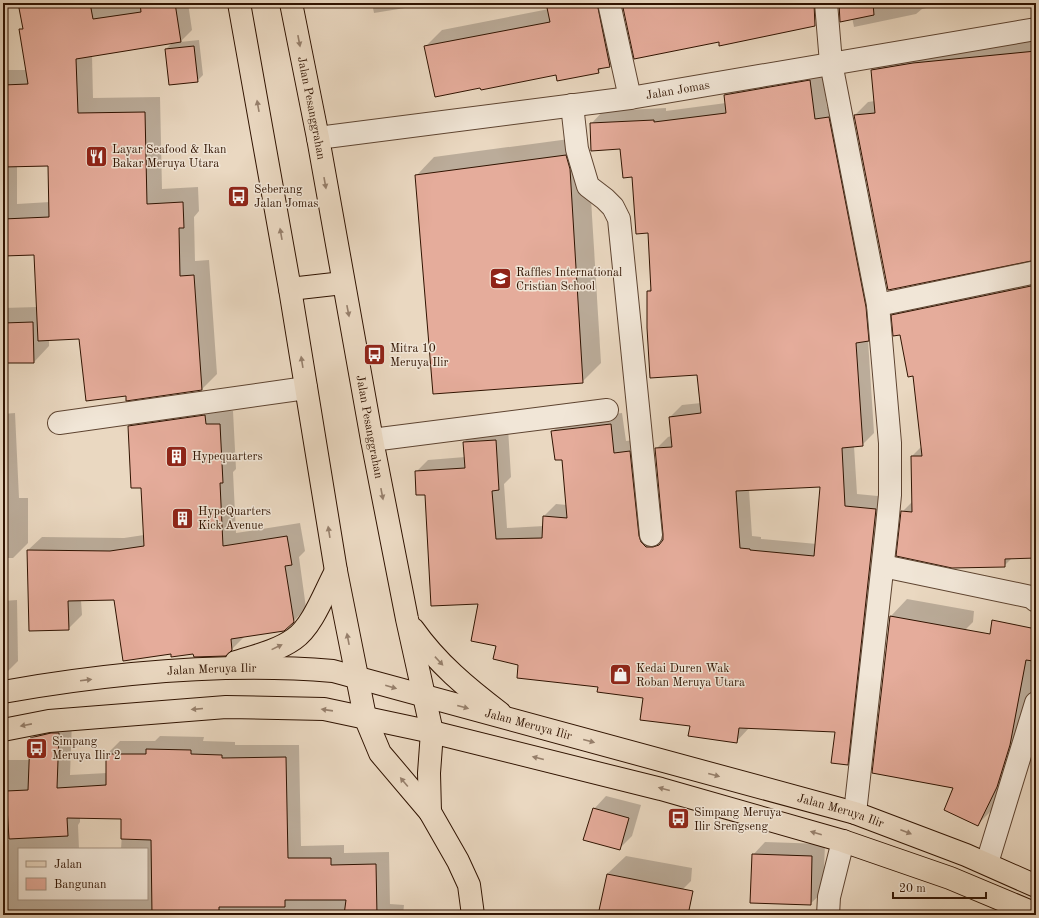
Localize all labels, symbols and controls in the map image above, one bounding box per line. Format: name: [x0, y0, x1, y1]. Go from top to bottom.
one-way arrow: [296, 35, 302, 47]
street label: Jalan Pesanggrahan: [295, 55, 327, 161]
street label: Jalan Jomas: [645, 80, 711, 102]
one-way arrow: [255, 100, 261, 112]
restaurant icon: Layar Seafood & Ikan Bakar Meruya Utara: [84, 143, 110, 169]
place label: Layar Seafood & Ikan Bakar Meruya Utara: [112, 144, 227, 170]
one-way arrow: [323, 177, 329, 189]
bus stop icon: Seberang Jalan Jomas: [225, 183, 251, 209]
place label: Seberang Jalan Jomas: [254, 184, 319, 210]
one-way arrow: [277, 228, 283, 240]
school or university icon: Raffles International Cristian School: [487, 266, 513, 292]
place label: Raffles International Cristian School: [516, 267, 622, 293]
one-way arrow: [345, 305, 351, 317]
bus stop icon: Mitra 10 Meruya Ilir: [362, 342, 388, 368]
place label: Mitra 10 Meruya Ilir: [390, 343, 448, 369]
one-way arrow: [299, 356, 305, 368]
street label: Jalan Pesanggrahan: [354, 374, 384, 480]
building icon: Hypequarters: [163, 443, 189, 469]
place label: Hypequarters: [192, 451, 263, 463]
one-way arrow: [380, 487, 386, 500]
building icon: HypeQuarters Kick Avenue: [169, 505, 195, 531]
place label: HypeQuarters Kick Avenue: [198, 506, 271, 532]
one-way arrow: [326, 526, 332, 538]
one-way arrow: [345, 633, 351, 645]
one-way arrow: [272, 644, 283, 650]
one-way arrow: [434, 656, 444, 666]
shop icon: Kedai Duren Wak Roban Meruya Utara: [608, 662, 634, 688]
street label: Jalan Meruya Ilir: [166, 663, 257, 678]
place label: Kedai Duren Wak Roban Meruya Utara: [636, 663, 745, 689]
one-way arrow: [79, 676, 92, 683]
one-way arrow: [385, 684, 397, 690]
one-way arrow: [457, 704, 469, 710]
one-way arrow: [191, 706, 203, 712]
one-way arrow: [320, 707, 333, 713]
street label: Jalan Meruya Ilir: [483, 708, 573, 743]
one-way arrow: [20, 723, 32, 729]
bus stop icon: Simpang Meruya Ilir 2: [24, 735, 50, 761]
place label: Simpang Meruya Ilir 2: [52, 736, 121, 762]
one-way arrow: [583, 738, 595, 744]
one-way arrow: [531, 755, 544, 761]
one-way arrow: [708, 772, 720, 778]
one-way arrow: [400, 776, 409, 787]
one-way arrow: [657, 786, 670, 792]
street label: Jalan Meruya Ilir: [796, 793, 885, 830]
bus stop icon: Simpang Meruya Ilir Srengseng: [665, 806, 691, 832]
place label: Simpang Meruya Ilir Srengseng: [694, 807, 782, 833]
one-way arrow: [900, 829, 912, 835]
one-way arrow: [809, 830, 821, 836]
legend: [18, 848, 148, 900]
text: Jalan: [54, 859, 83, 871]
scale bar: [893, 874, 986, 900]
text: Bangunan: [54, 879, 107, 891]
text: 20 m: [899, 883, 926, 895]

